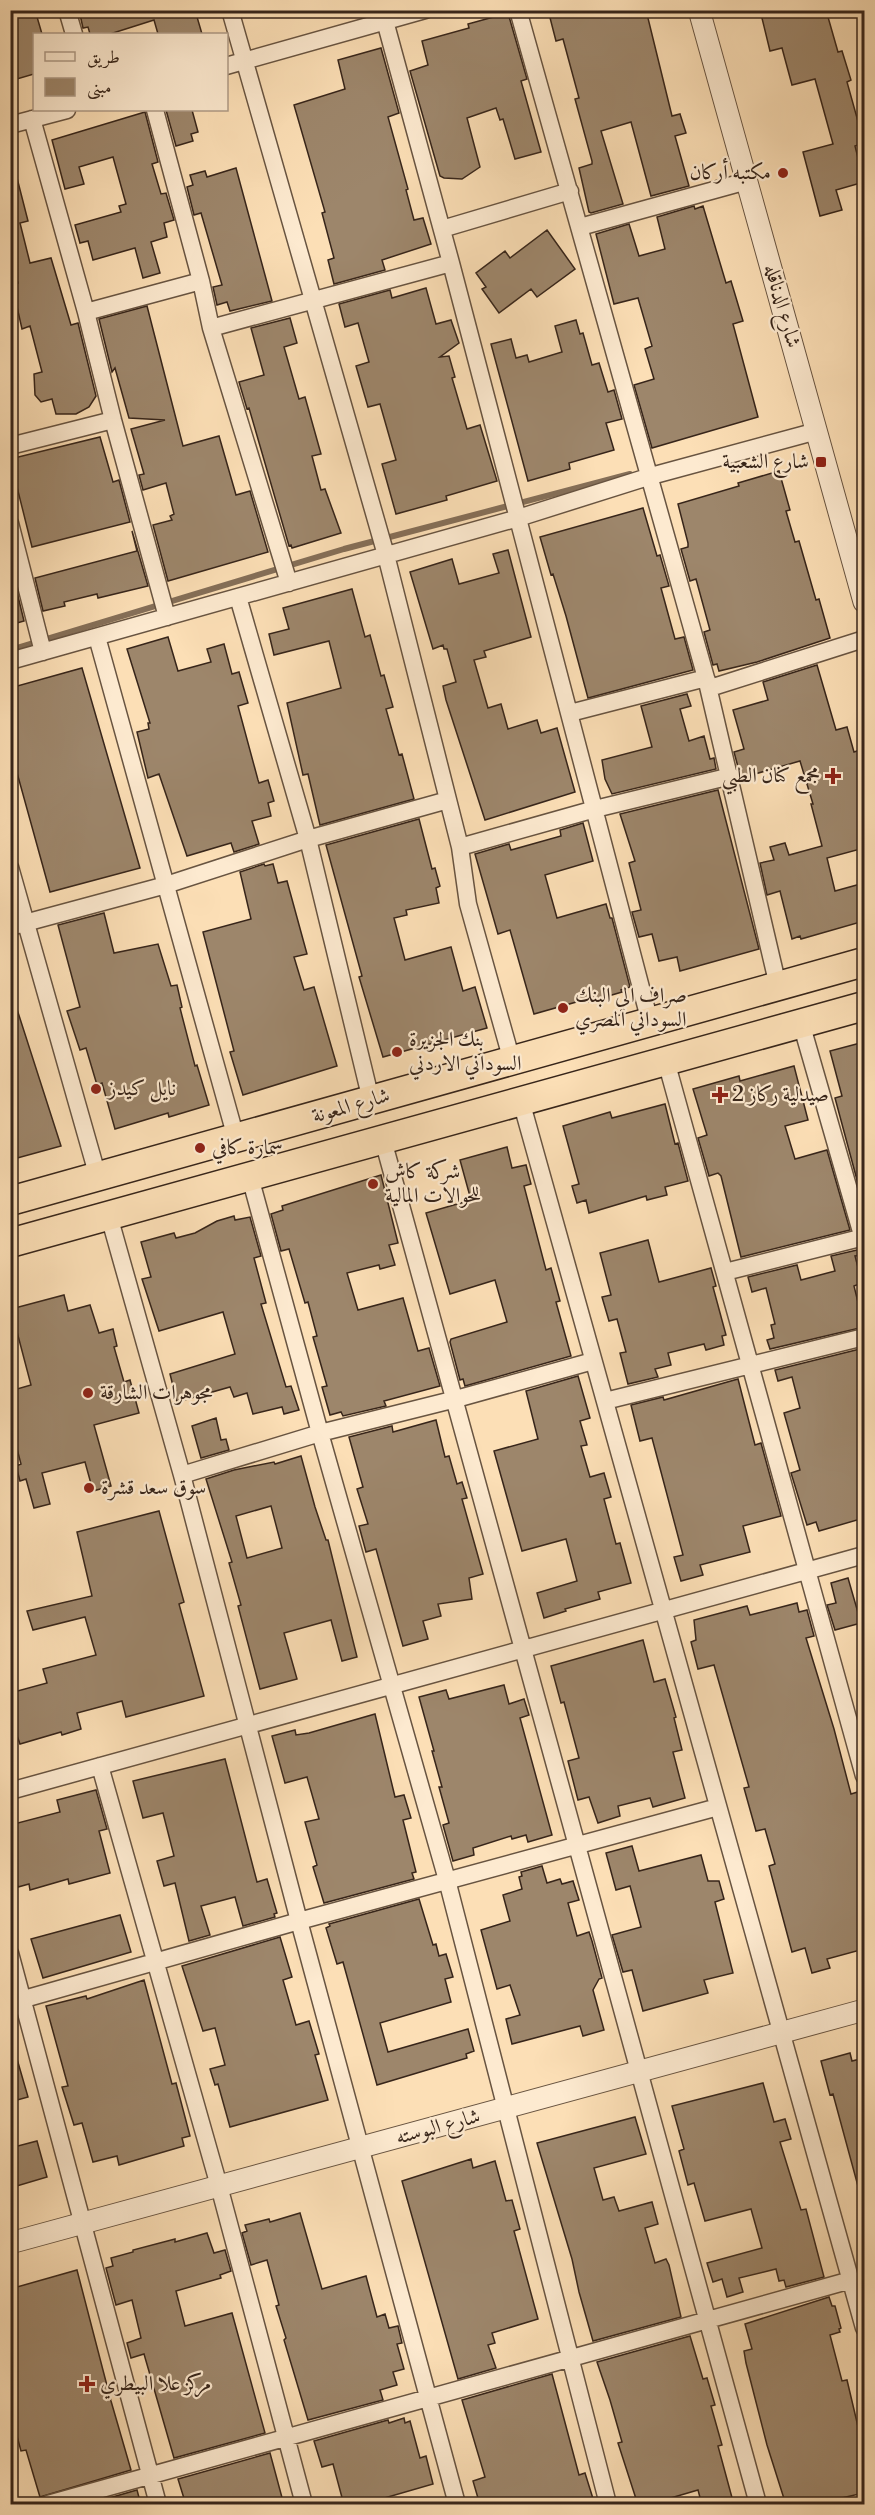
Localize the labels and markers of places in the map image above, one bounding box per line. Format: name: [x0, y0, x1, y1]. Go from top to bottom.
place label: مكتبه أركان: [689, 157, 771, 186]
marker: مكتبه أركان: [776, 166, 790, 180]
place label: شارع الشعبية: [722, 449, 809, 479]
marker: شارع الشعبية: [814, 455, 828, 469]
place label: مجمع كنان الطبي: [722, 763, 820, 795]
marker: مجمع كنان الطبي: [824, 767, 842, 785]
place label: صراف الي البنك السوداني المصري: [575, 983, 687, 1036]
marker: صراف الي البنك السوداني المصري: [556, 1001, 570, 1015]
place label: بنك الجزيرة السوداني الاردني: [409, 1027, 521, 1080]
marker: بنك الجزيرة السوداني الاردني: [390, 1045, 404, 1059]
place label: نايل كيدز: [106, 1076, 176, 1103]
marker: نايل كيدز: [89, 1082, 103, 1096]
place label: صيدلية ركاز 2: [732, 1082, 829, 1108]
marker: صيدلية ركاز 2: [713, 1088, 727, 1102]
place label: سمارة كافي: [212, 1135, 283, 1164]
marker: سمارة كافي: [193, 1141, 207, 1155]
place label: شركة كاش للحوالات المالية: [385, 1158, 481, 1209]
marker: شركة كاش للحوالات المالية: [366, 1177, 380, 1191]
place label: مجوهرات الشارقة: [100, 1380, 213, 1406]
marker: مجوهرات الشارقة: [81, 1386, 95, 1400]
place label: سوق سعد قشرة: [101, 1475, 206, 1501]
marker: سوق سعد قشرة: [82, 1481, 96, 1495]
place label: مركز علا البيطري: [100, 2371, 211, 2399]
marker: مركز علا البيطري: [78, 2375, 96, 2393]

